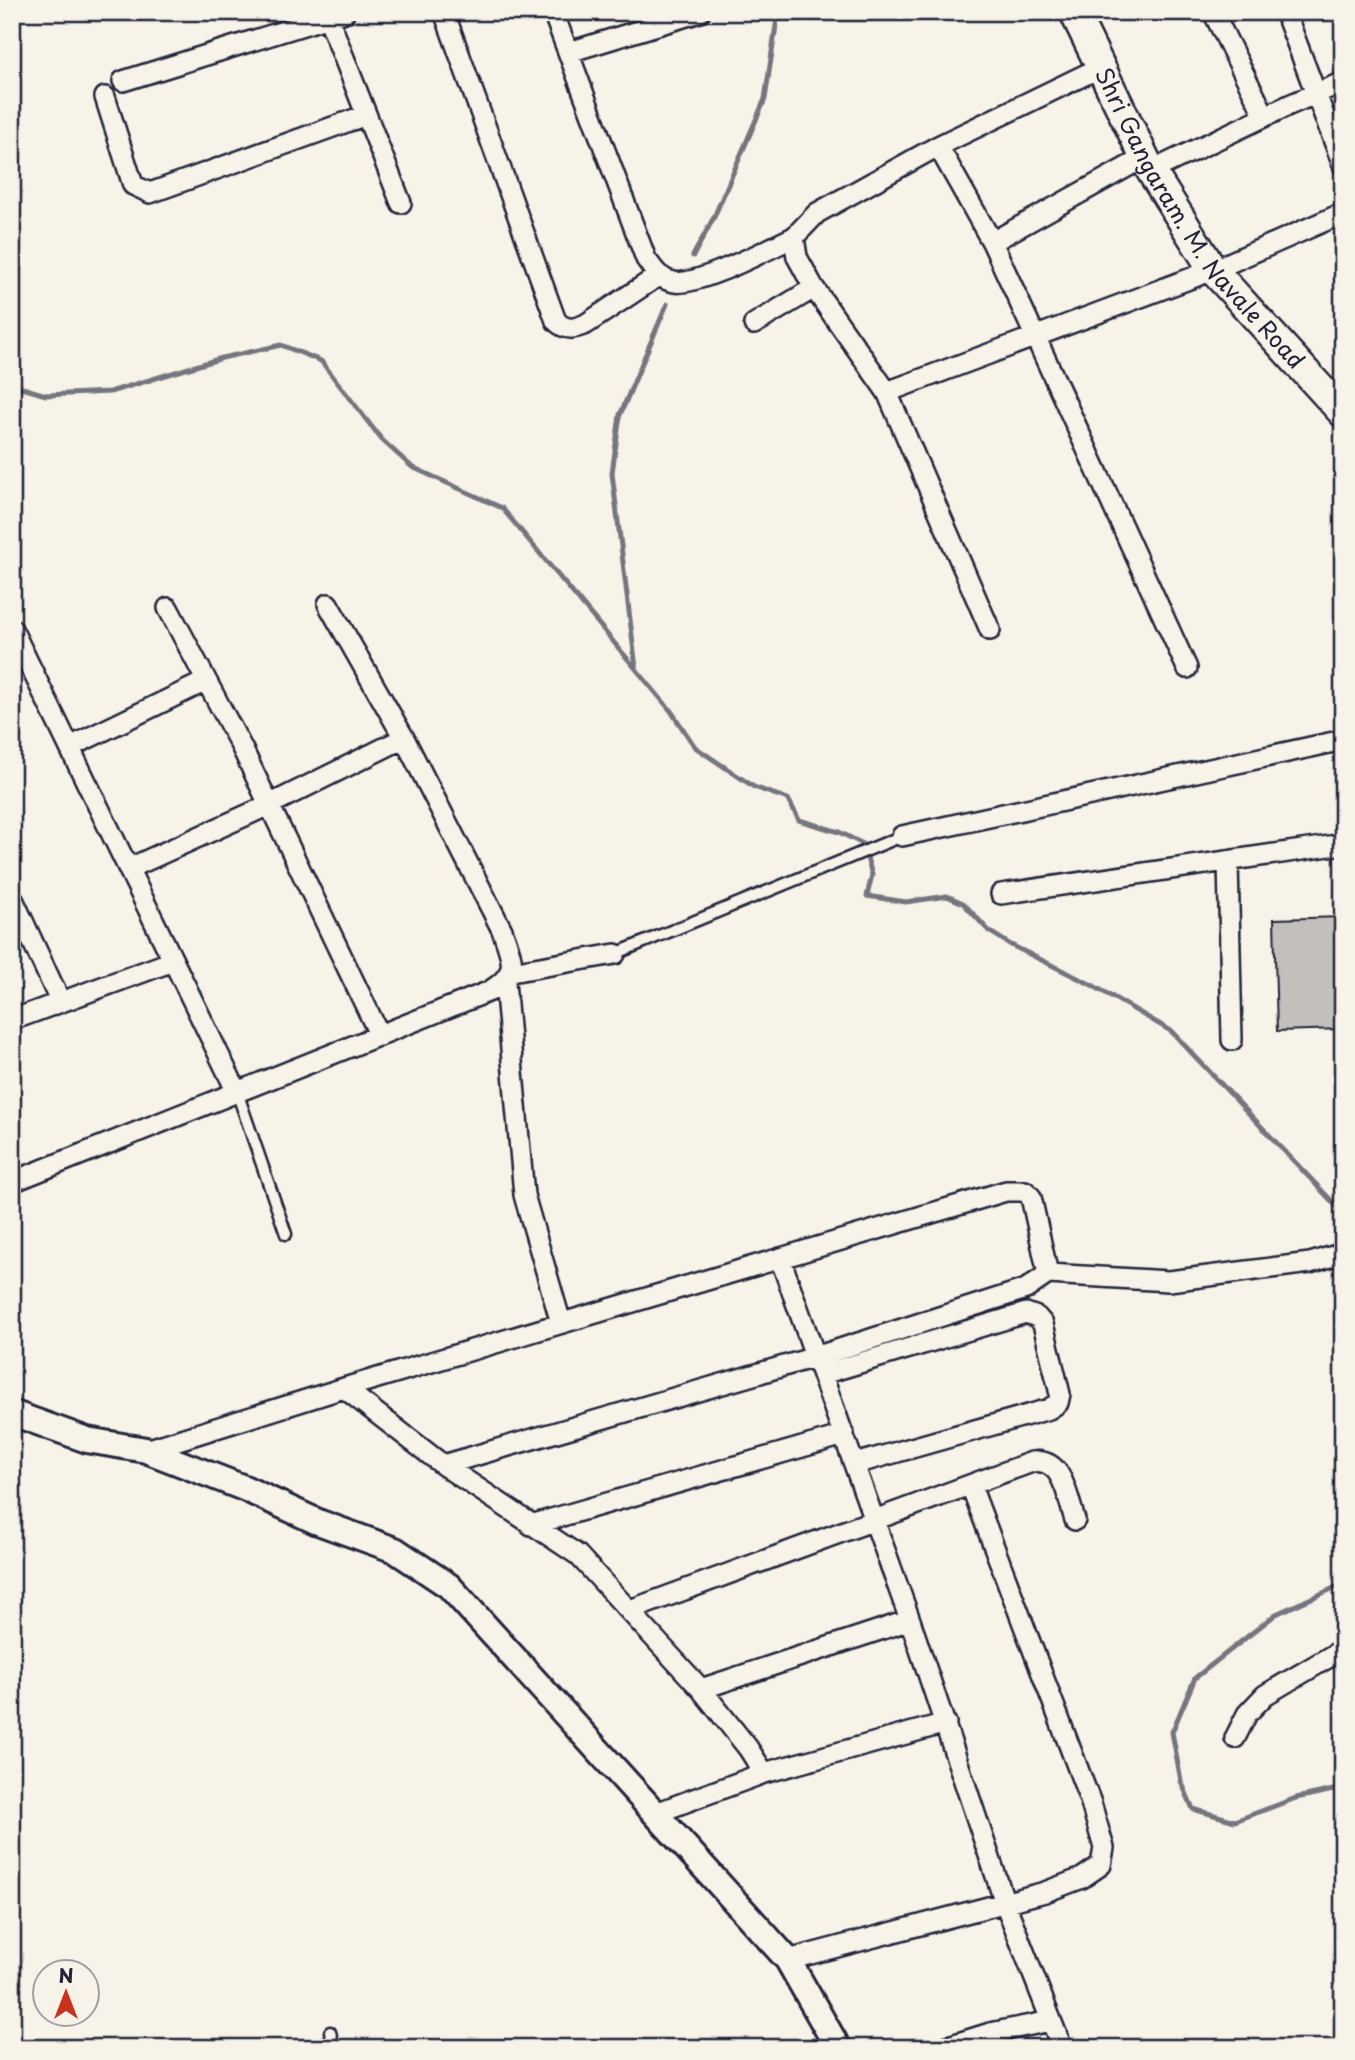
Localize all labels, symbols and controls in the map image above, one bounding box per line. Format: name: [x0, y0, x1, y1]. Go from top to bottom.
street label: Shri Gangaram. M. Navale Road: [1087, 61, 1314, 376]
north arrow: [32, 1958, 102, 2028]
text: N: [58, 1961, 74, 1989]

